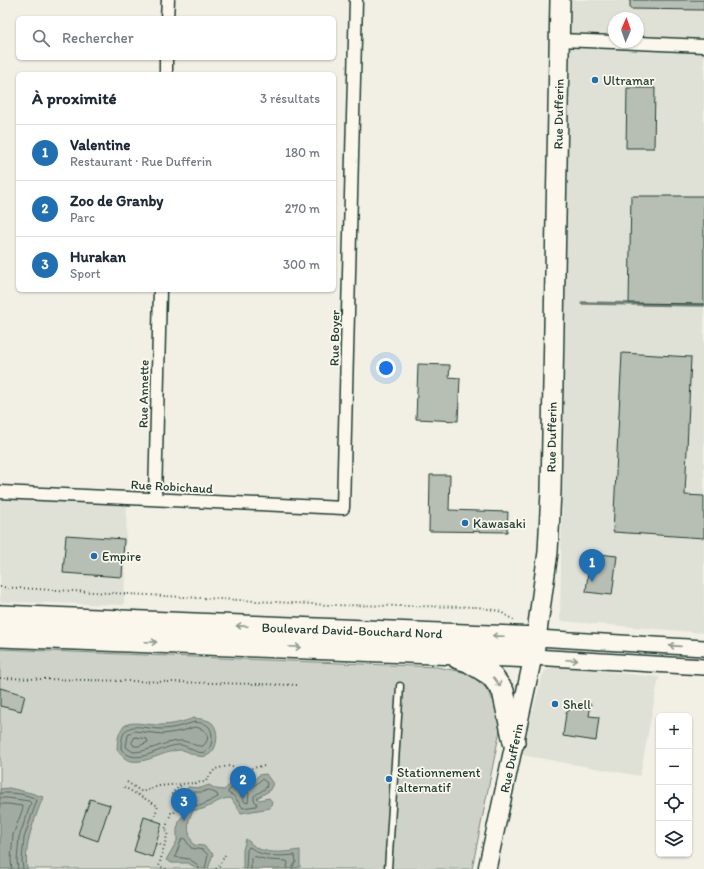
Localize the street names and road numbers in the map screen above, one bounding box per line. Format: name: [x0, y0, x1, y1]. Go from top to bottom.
street label: Rue Dufferin: [550, 78, 567, 149]
street label: Rue Boyer: [327, 310, 342, 366]
street label: Rue Annette: [135, 360, 152, 428]
street label: Rue Dufferin: [543, 401, 560, 472]
street label: Rue Robichaud: [130, 477, 214, 496]
street label: Boulevard David-Bouchard Nord: [261, 620, 443, 641]
street label: Rue Dufferin: [497, 722, 526, 794]

